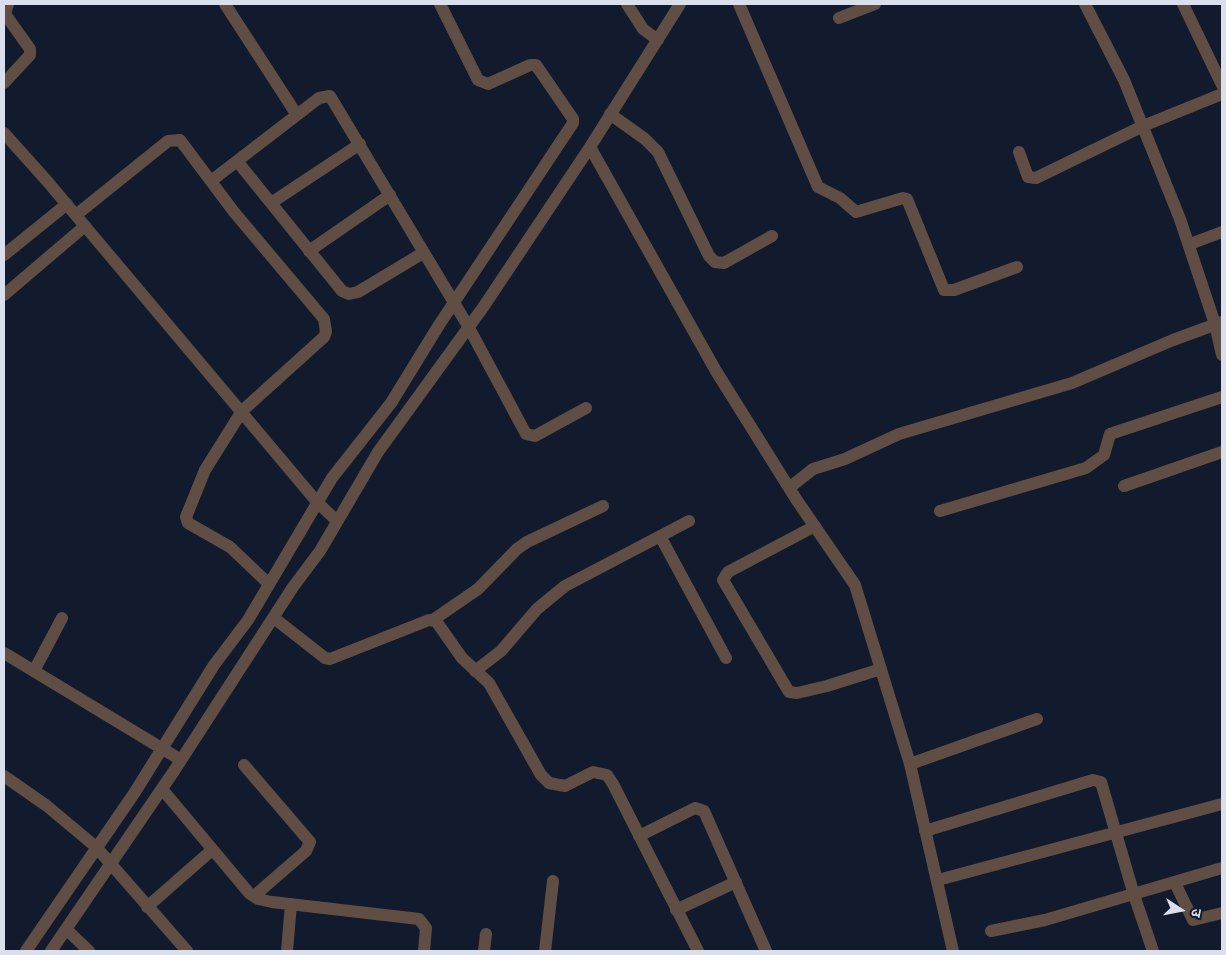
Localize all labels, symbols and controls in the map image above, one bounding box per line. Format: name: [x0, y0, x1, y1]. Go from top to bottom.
north arrow: [1156, 885, 1206, 935]
text: उ: [1185, 907, 1207, 919]

